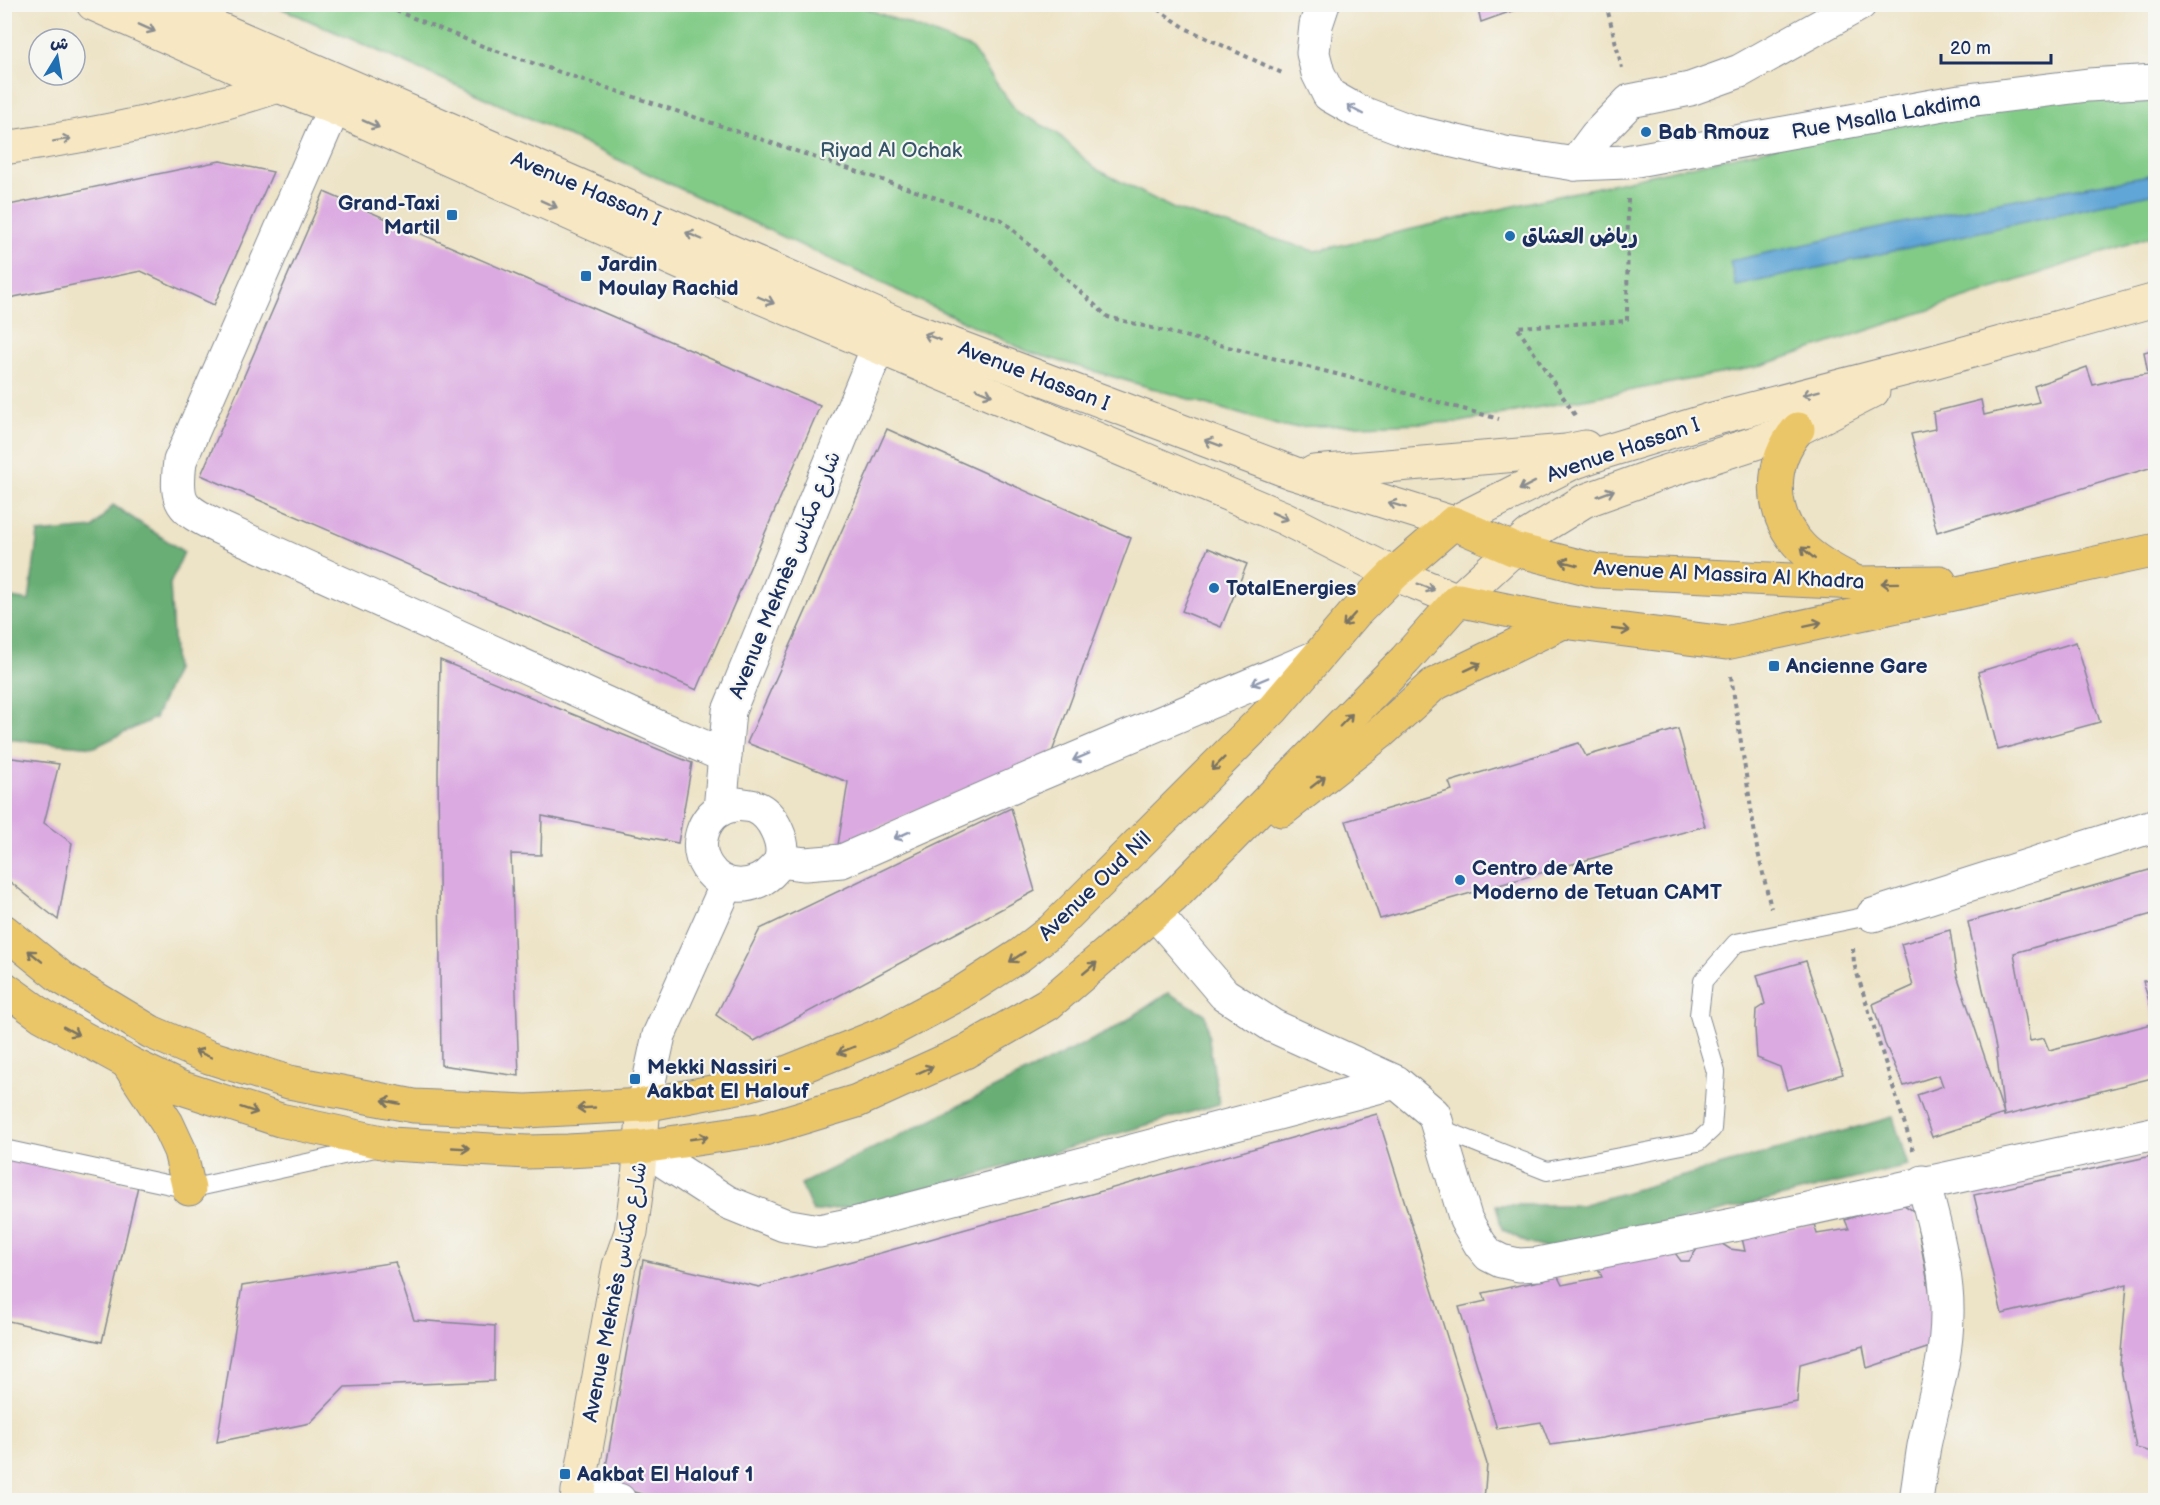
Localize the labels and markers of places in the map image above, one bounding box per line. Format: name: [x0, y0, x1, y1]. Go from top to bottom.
place label: Bab Rmouz: [1658, 120, 1769, 145]
marker: Bab Rmouz: [1639, 125, 1653, 139]
place label: Grand-Taxi Martil: [338, 191, 440, 240]
marker: Grand-Taxi Martil: [445, 208, 459, 222]
place label: رياض العشاق: [1522, 224, 1638, 249]
marker: رياض العشاق: [1503, 229, 1517, 243]
place label: Jardin Moulay Rachid: [598, 252, 739, 301]
marker: Jardin Moulay Rachid: [579, 269, 593, 283]
place label: TotalEnergies: [1226, 576, 1356, 601]
marker: TotalEnergies: [1207, 581, 1221, 595]
place label: Ancienne Gare: [1785, 654, 1928, 679]
marker: Ancienne Gare: [1767, 659, 1781, 673]
place label: Centro de Arte Moderno de Tetuan CAMT: [1472, 856, 1722, 905]
marker: Centro de Arte Moderno de Tetuan CAMT: [1453, 873, 1467, 887]
place label: Mekki Nassiri - Aakbat El Halouf: [646, 1055, 810, 1104]
marker: Mekki Nassiri - Aakbat El Halouf: [628, 1072, 642, 1086]
place label: Aakbat El Halouf 1: [576, 1462, 754, 1487]
marker: Aakbat El Halouf 1: [558, 1467, 572, 1481]

